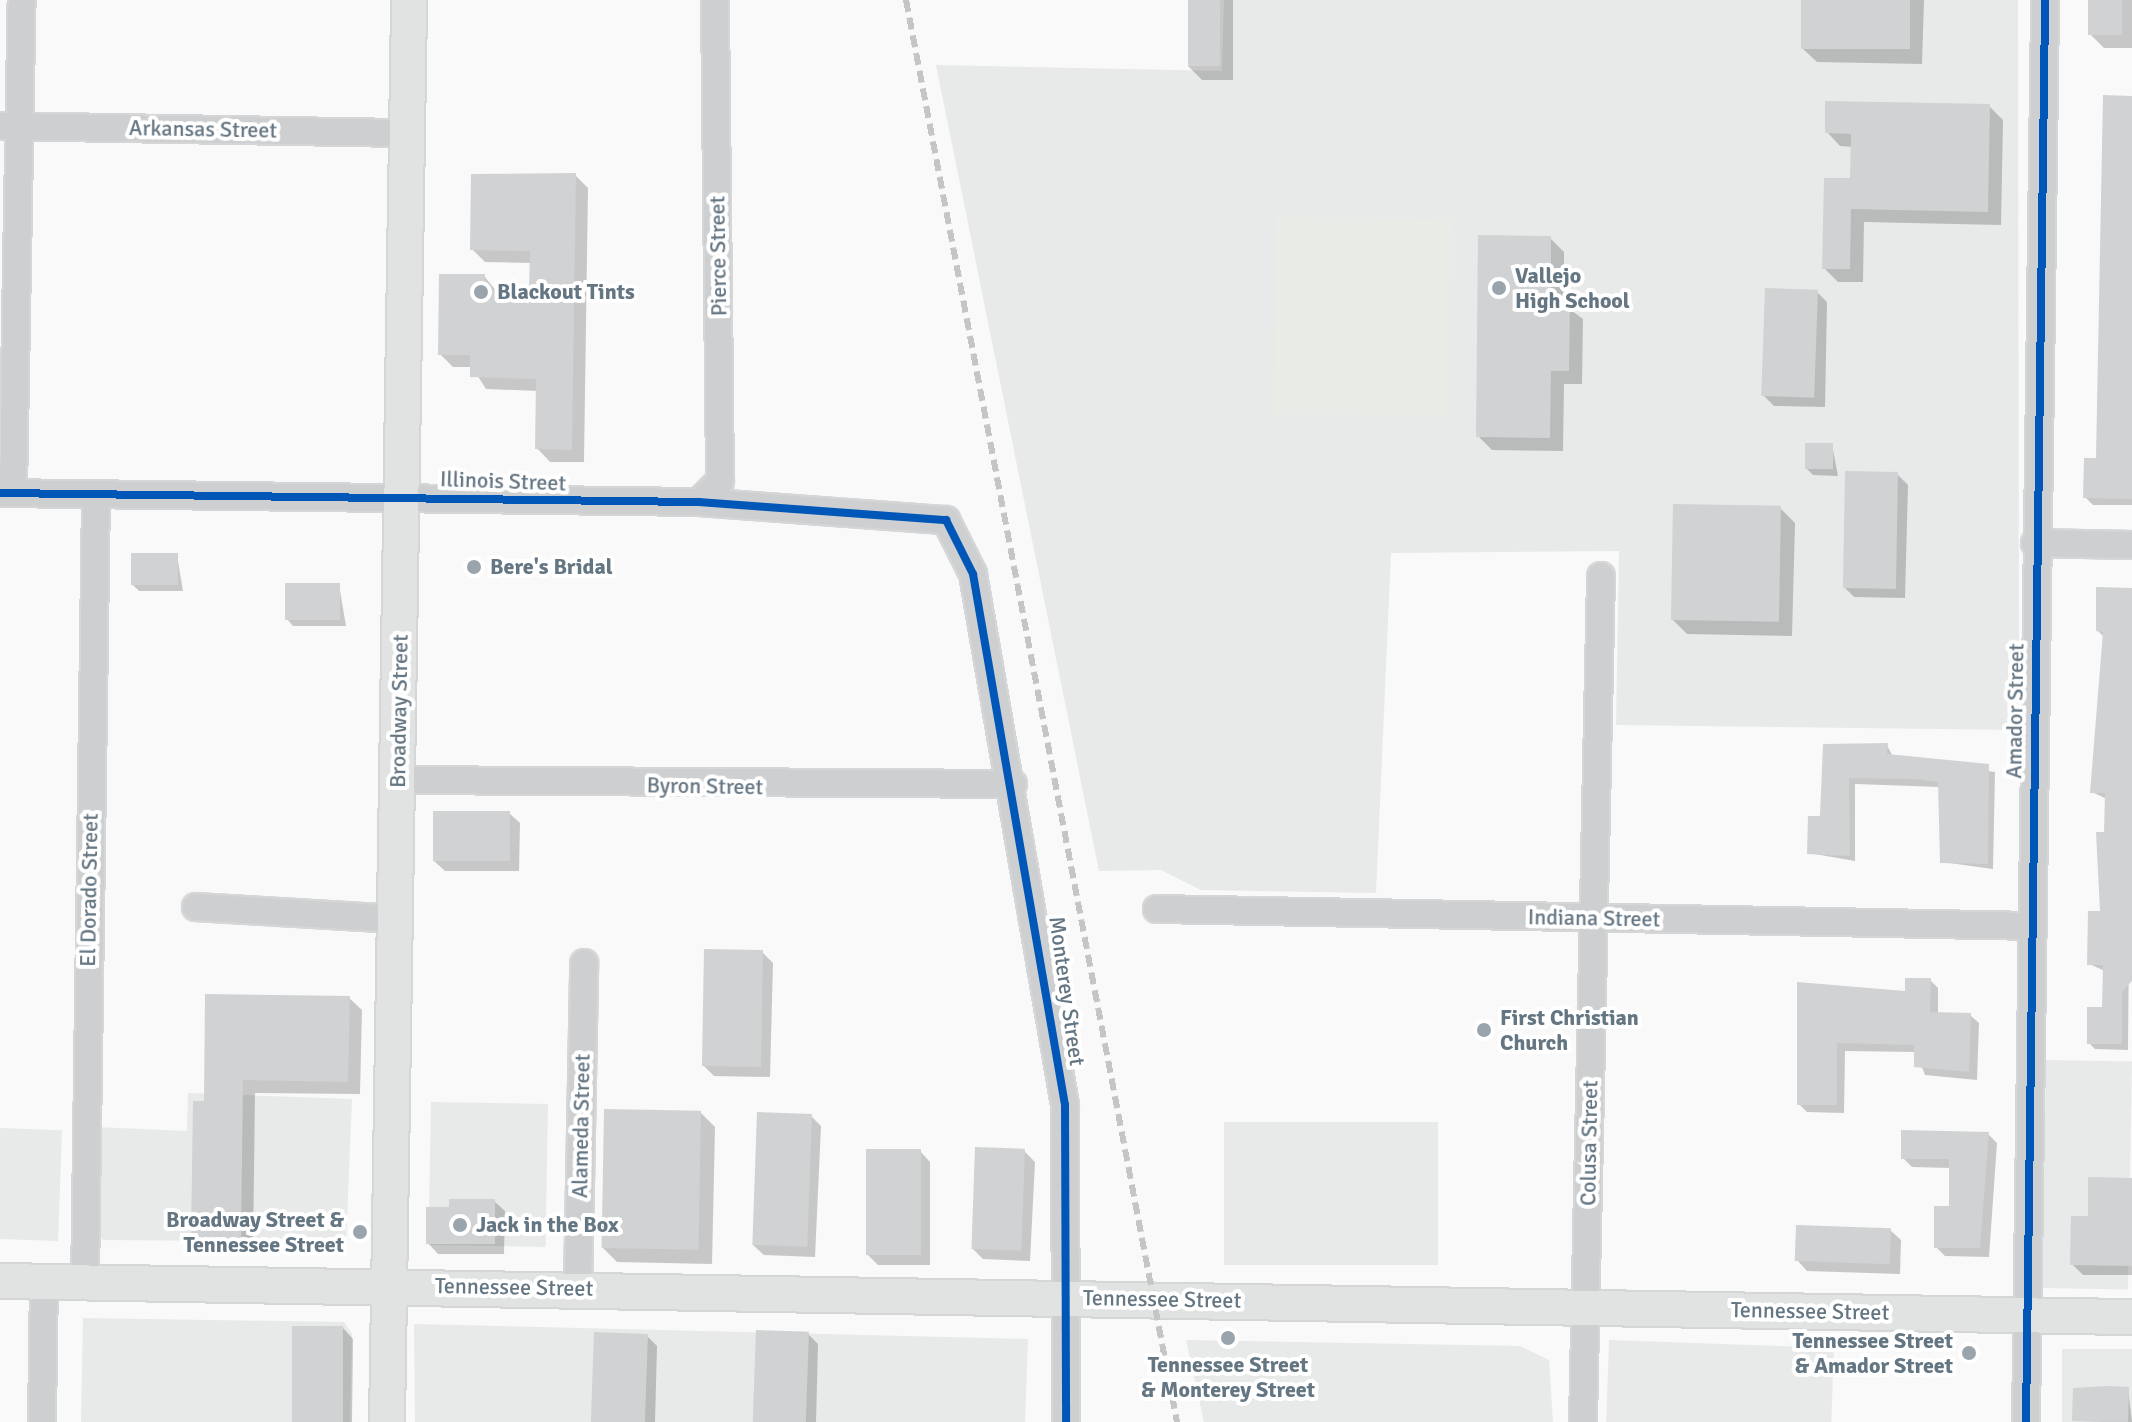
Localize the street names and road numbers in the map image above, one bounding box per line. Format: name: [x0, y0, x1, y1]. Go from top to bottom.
street label: Arkansas Street: [129, 115, 277, 143]
street label: Pierce Street: [704, 196, 732, 316]
street label: Illinois Street: [439, 466, 567, 496]
street label: Broadway Street: [384, 634, 414, 788]
street label: Amador Street: [2001, 643, 2029, 779]
street label: Byron Street: [646, 772, 764, 800]
street label: El Dorado Street: [74, 813, 104, 967]
street label: Indiana Street: [1528, 904, 1660, 932]
street label: Monterey Street: [1043, 915, 1091, 1067]
street label: Alameda Street: [567, 1054, 595, 1198]
street label: Colusa Street: [1575, 1080, 1603, 1206]
street label: Tennessee Street: [435, 1272, 593, 1302]
street label: Tennessee Street: [1083, 1284, 1241, 1314]
street label: Tennessee Street: [1731, 1296, 1889, 1326]

